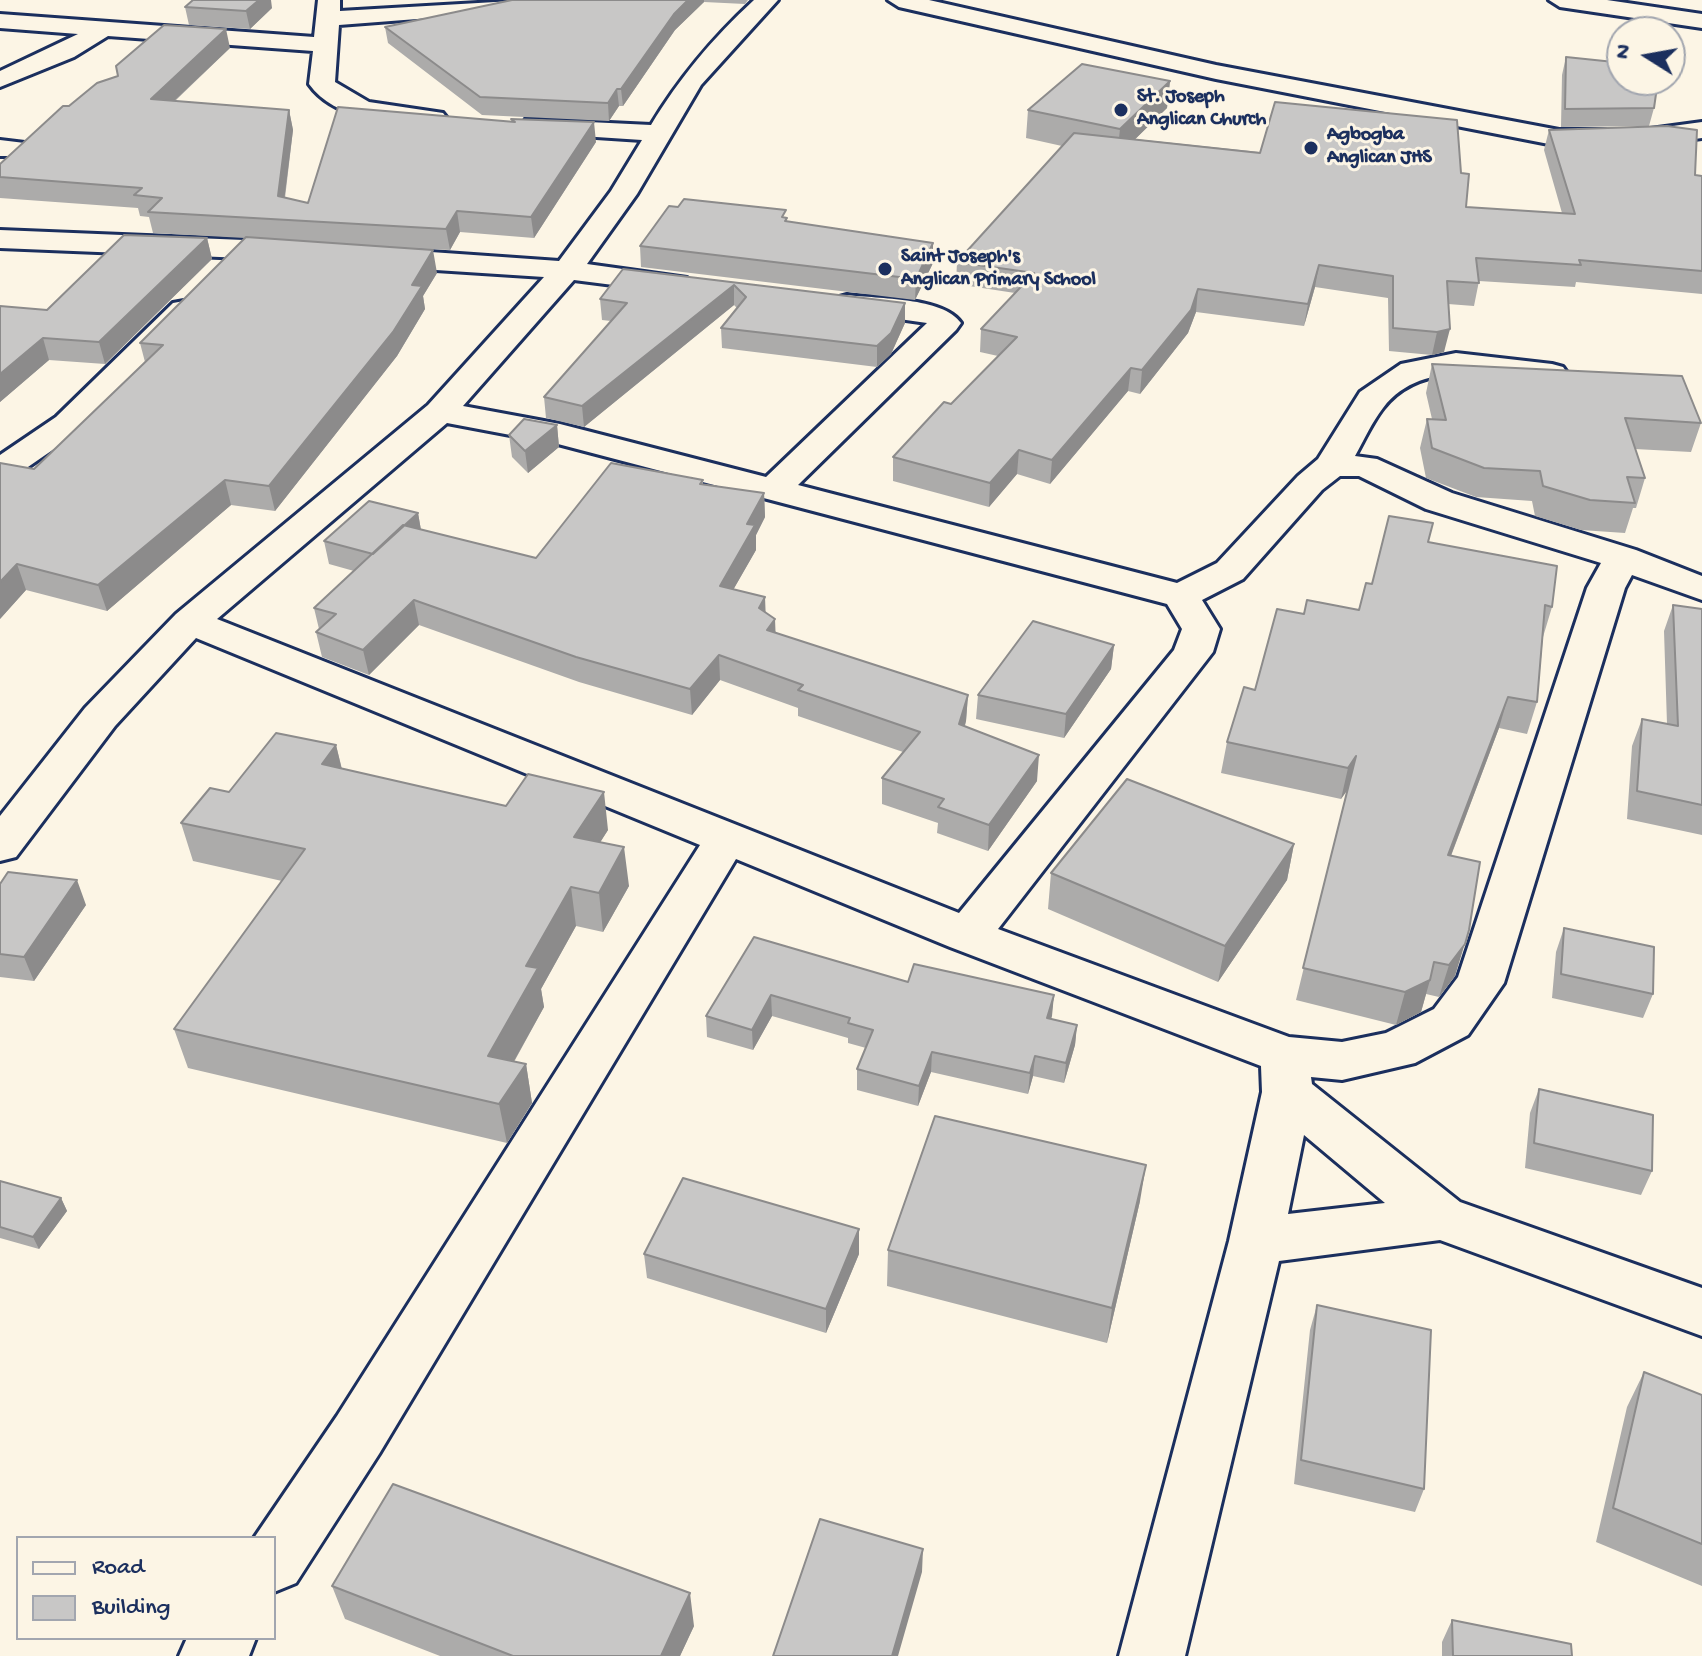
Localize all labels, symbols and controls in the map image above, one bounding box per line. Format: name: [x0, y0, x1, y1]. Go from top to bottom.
north arrow: [1606, 16, 1686, 96]
text: N: [1610, 42, 1639, 61]
place label: St. Joseph Anglican Church: [1137, 86, 1266, 133]
marker: St. Joseph Anglican Church: [1112, 101, 1130, 119]
place label: Agbogba Anglican JHS: [1327, 124, 1432, 171]
marker: Agbogba Anglican JHS: [1302, 139, 1320, 157]
place label: Saint Joseph's Anglican Primary School: [901, 246, 1096, 293]
marker: Saint Joseph's Anglican Primary School: [876, 260, 894, 278]
legend: [16, 1536, 276, 1640]
text: Road: [92, 1554, 144, 1583]
text: Building: [92, 1594, 170, 1623]

